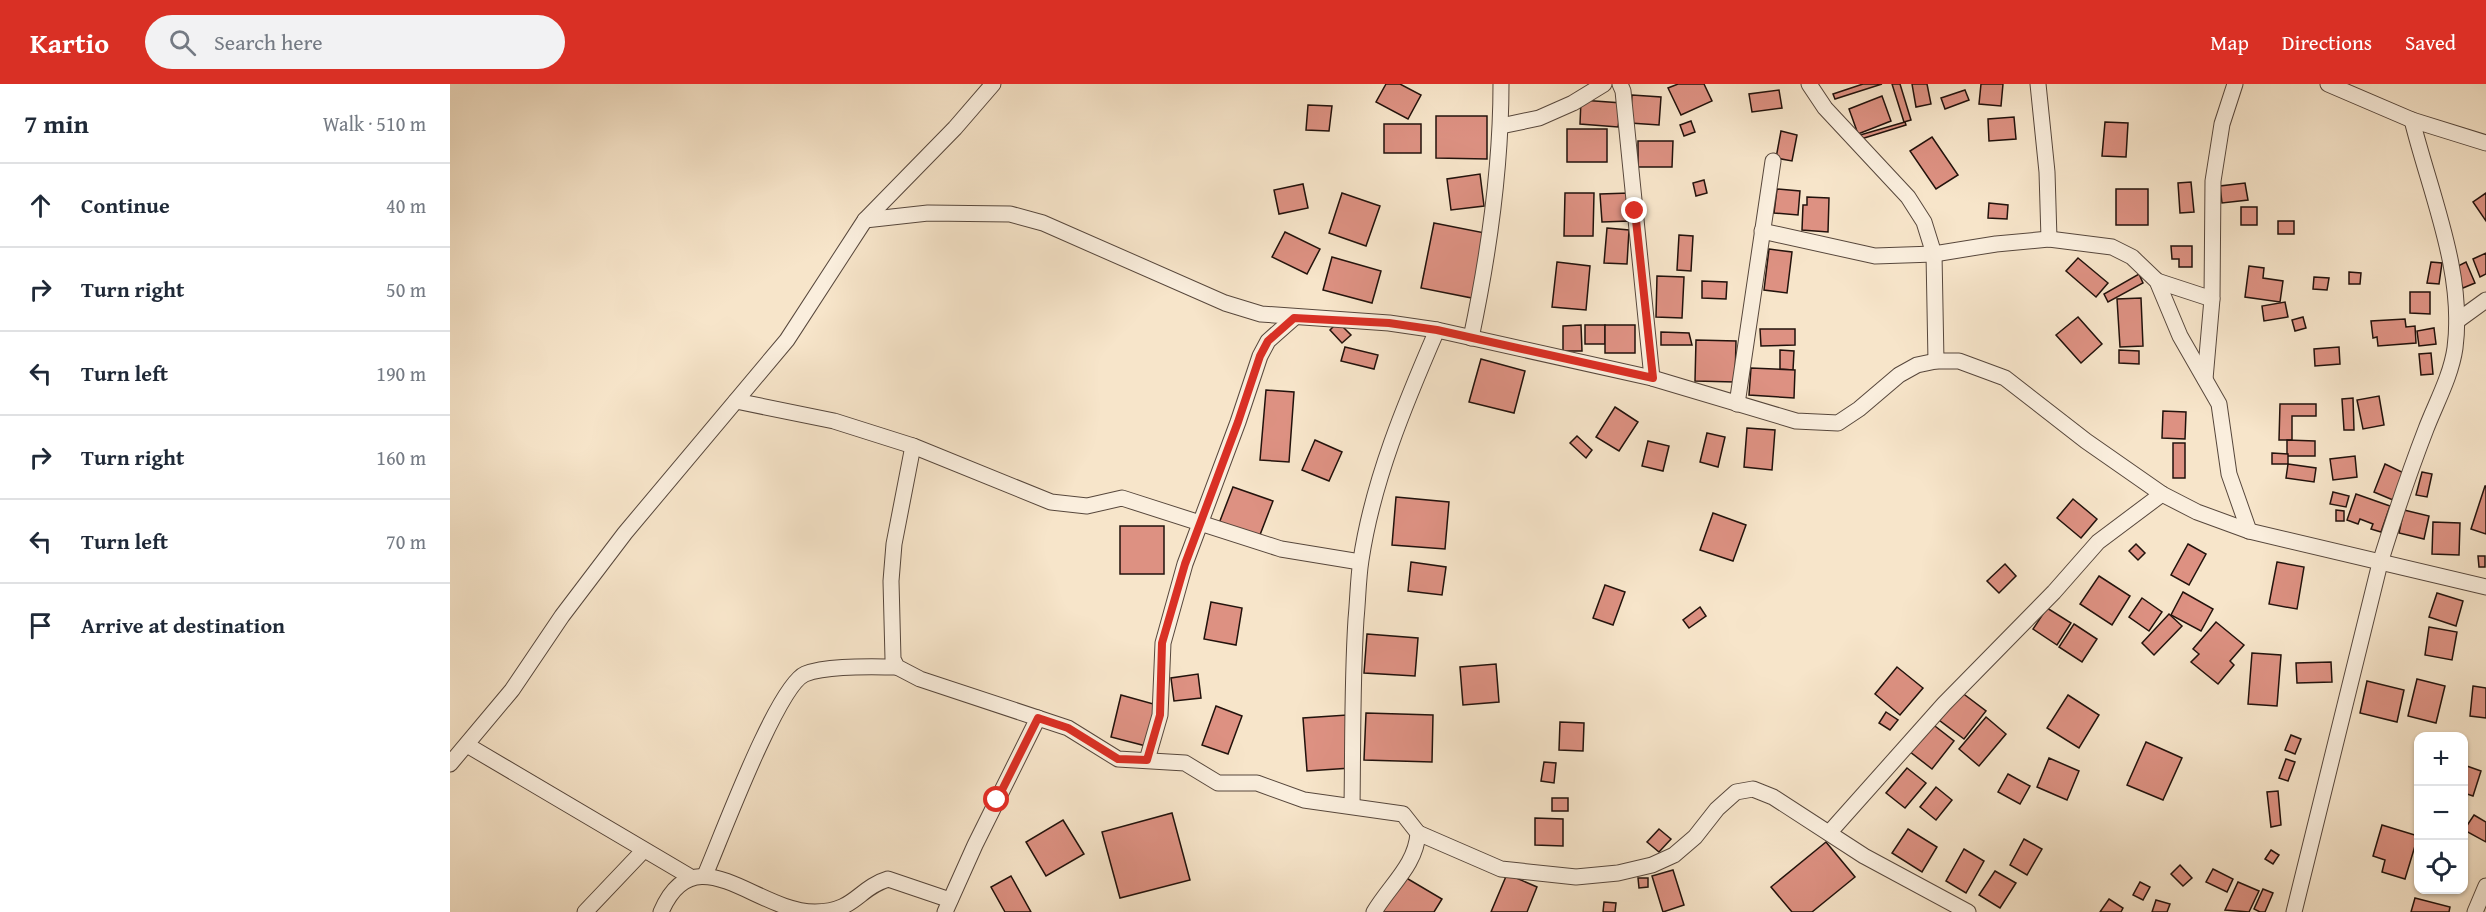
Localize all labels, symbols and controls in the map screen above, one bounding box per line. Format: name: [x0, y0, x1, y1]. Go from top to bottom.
search box: [145, 15, 565, 69]
text: Kartio: [30, 22, 109, 63]
icon: search: [166, 26, 199, 59]
text: Search here: [214, 26, 323, 58]
text: Map: [2210, 27, 2249, 58]
text: Directions: [2282, 27, 2372, 58]
text: Saved: [2405, 27, 2456, 58]
text: 7 min: [24, 104, 89, 143]
text: Walk · 510 m: [323, 109, 426, 138]
icon: ahead: [24, 189, 57, 222]
text: Continue: [81, 189, 170, 221]
text: 40 m: [386, 191, 426, 220]
route end: [1621, 197, 1647, 223]
icon: right: [24, 273, 57, 306]
text: Turn right: [81, 273, 184, 305]
text: 50 m: [386, 275, 426, 304]
icon: left: [24, 357, 57, 390]
text: Turn left: [81, 357, 168, 389]
text: 190 m: [376, 359, 426, 388]
icon: right: [24, 441, 57, 474]
text: Turn right: [81, 441, 184, 473]
text: 160 m: [376, 443, 426, 472]
icon: left: [24, 525, 57, 558]
text: Turn left: [81, 525, 168, 557]
text: 70 m: [386, 527, 426, 556]
icon: arrive: [24, 609, 57, 642]
text: Arrive at destination: [81, 609, 285, 641]
map controls: [2414, 732, 2468, 894]
button: +: [2414, 732, 2468, 786]
route start: [983, 786, 1009, 812]
button: −: [2414, 786, 2468, 840]
button: locate: [2414, 840, 2468, 894]

